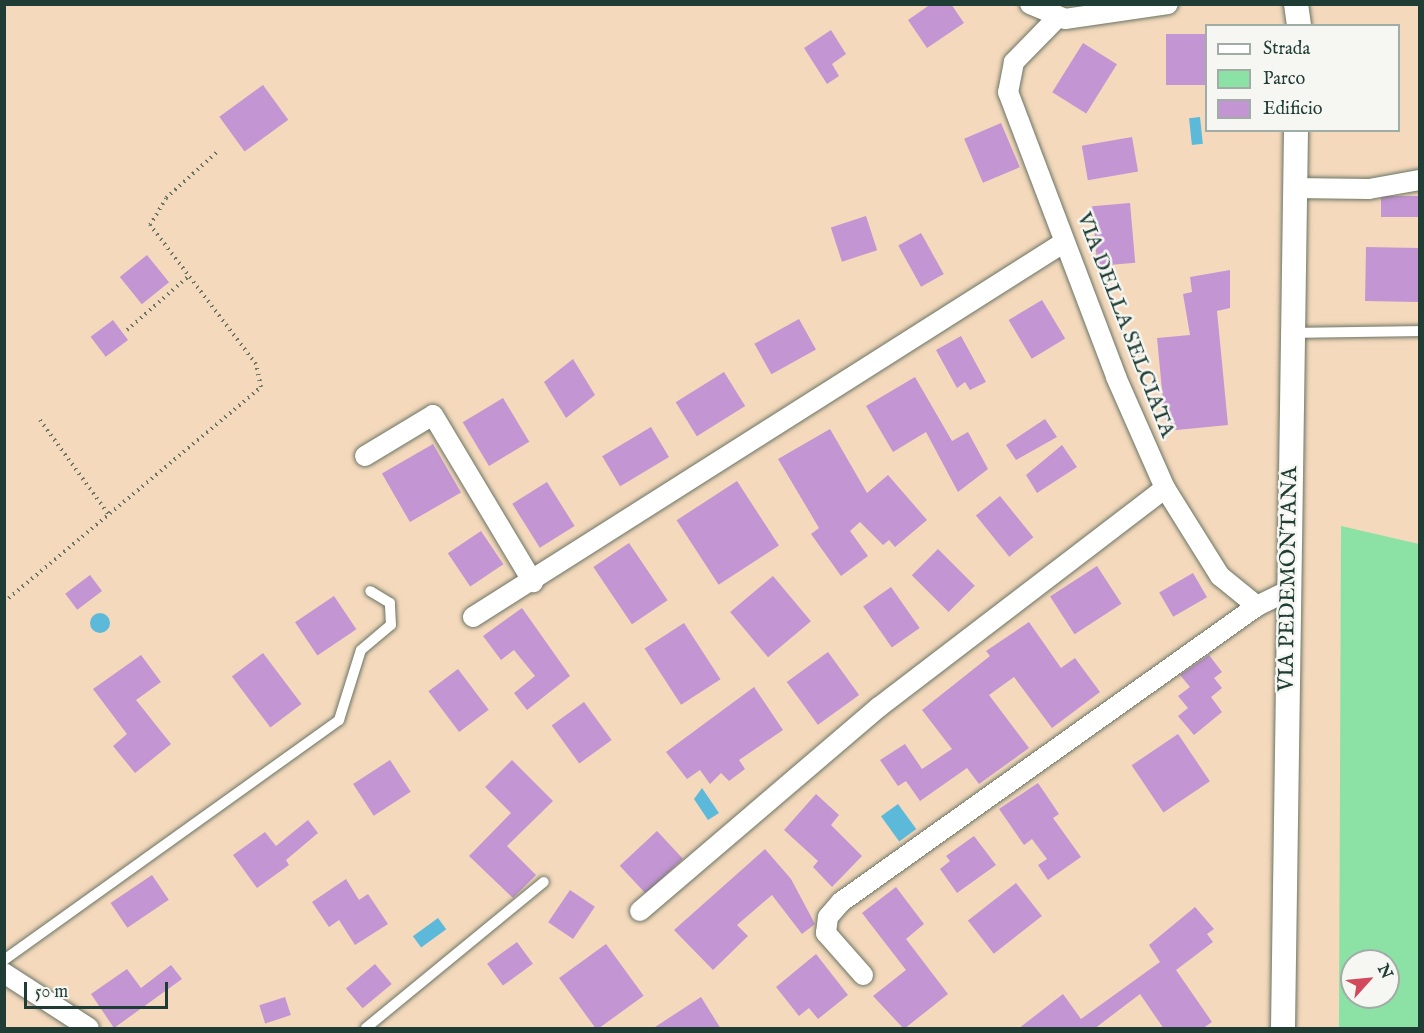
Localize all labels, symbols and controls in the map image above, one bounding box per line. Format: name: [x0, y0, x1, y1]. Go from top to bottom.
legend: [1205, 24, 1400, 132]
text: Strada: [1263, 38, 1310, 61]
text: Parco: [1263, 68, 1305, 91]
text: Edificio: [1263, 98, 1323, 121]
street label: VIA DELLA SELCIATA: [1070, 209, 1180, 441]
street label: VIA PEDEMONTANA: [1274, 466, 1304, 692]
north arrow: [1340, 949, 1400, 1009]
text: N: [1372, 961, 1396, 982]
scale bar: [27, 970, 171, 1008]
text: 50 m: [35, 981, 68, 1004]

